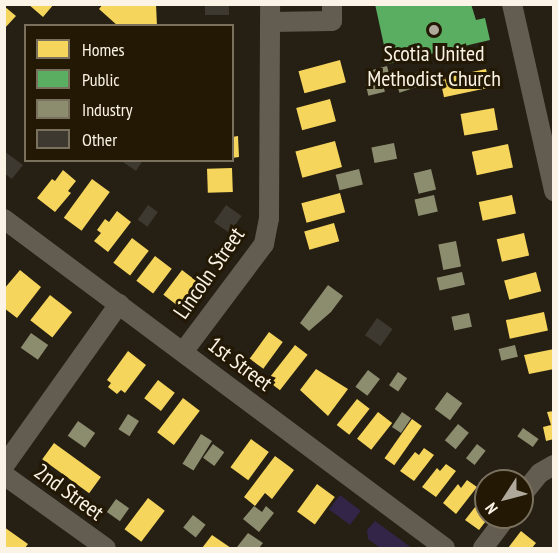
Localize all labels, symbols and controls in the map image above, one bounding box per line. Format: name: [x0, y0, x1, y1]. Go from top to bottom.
marker: Scotia United Methodist Church: [427, 23, 441, 37]
legend: [24, 24, 234, 162]
text: Homes: [82, 38, 125, 61]
place label: Scotia United Methodist Church: [367, 40, 501, 92]
text: Public: [82, 68, 120, 91]
text: Industry: [82, 98, 132, 121]
text: Other: [82, 128, 117, 151]
street label: Lincoln Street: [168, 222, 250, 324]
street label: 1st Street: [203, 331, 277, 397]
street label: 2nd Street: [29, 458, 109, 526]
north arrow: [474, 469, 534, 529]
text: N: [480, 499, 502, 518]

